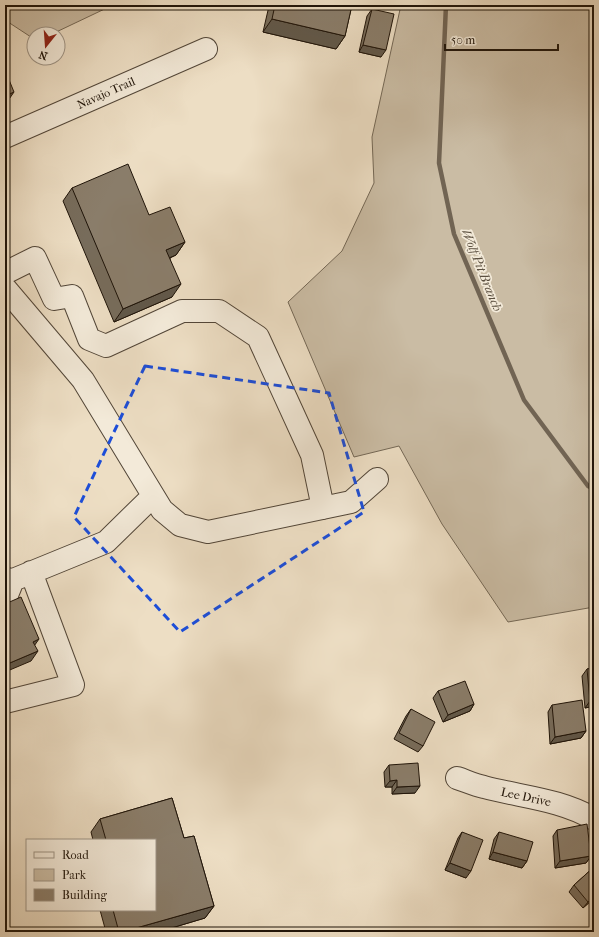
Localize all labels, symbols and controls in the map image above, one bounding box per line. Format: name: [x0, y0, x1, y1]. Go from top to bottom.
north arrow: [26, 26, 66, 66]
scale bar: [445, 26, 558, 52]
text: 50 m: [451, 33, 475, 47]
text: N: [37, 47, 49, 63]
street label: Navajo Trail: [75, 74, 138, 112]
water label: Wolf Pit Branch: [459, 227, 505, 314]
street label: Lee Drive: [500, 785, 552, 809]
legend: [26, 839, 156, 911]
text: Road: [62, 848, 89, 862]
text: Park: [62, 868, 87, 882]
text: Building: [62, 888, 107, 902]

